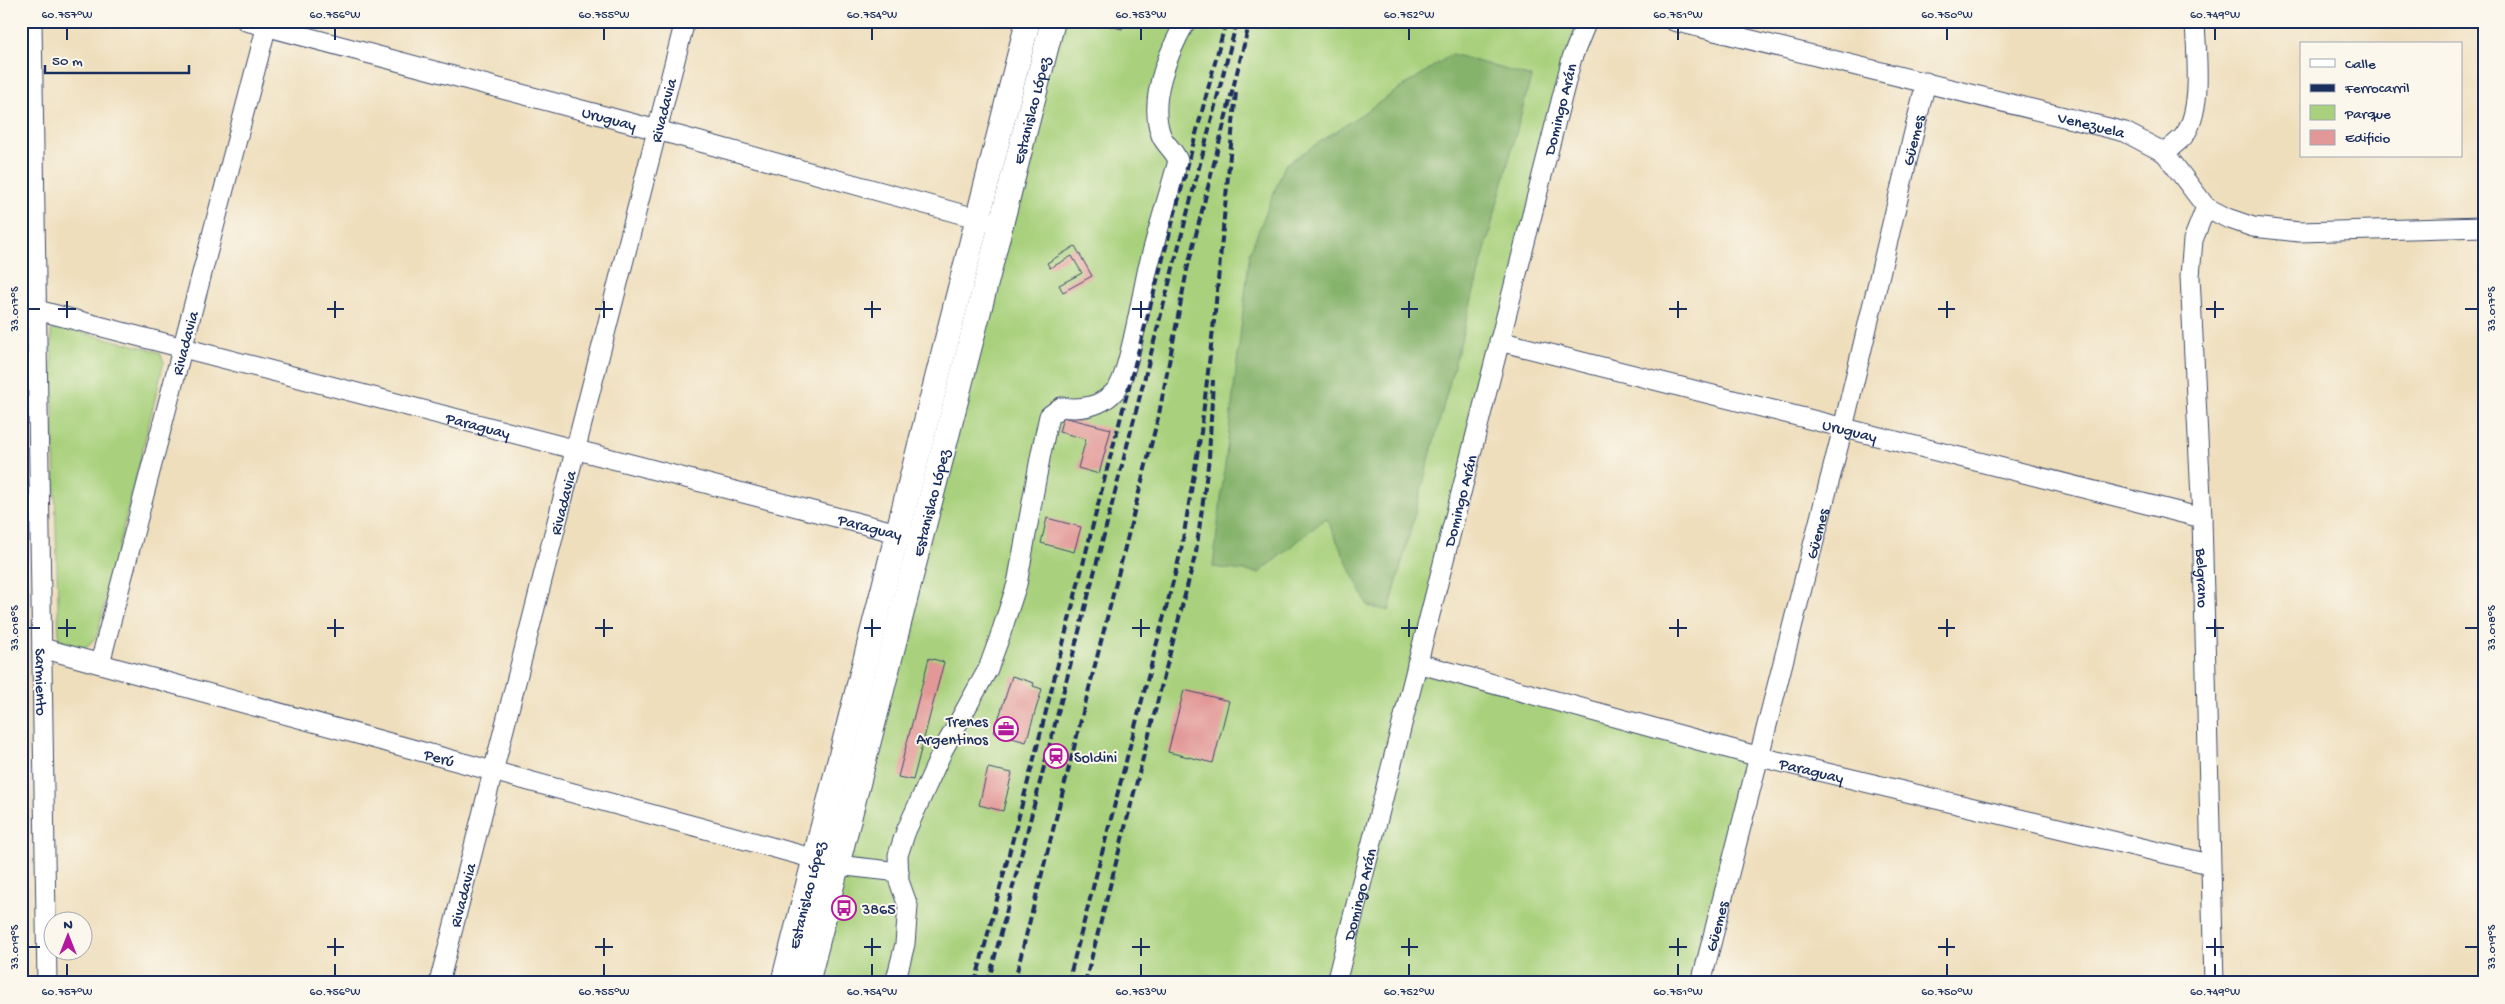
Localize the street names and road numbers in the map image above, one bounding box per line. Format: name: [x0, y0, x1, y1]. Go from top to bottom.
street label: Estanislao López: [1011, 54, 1057, 167]
street label: Domingo Arán: [1541, 62, 1583, 159]
street label: Rivadavia: [648, 76, 683, 145]
street label: Uruguay: [579, 104, 638, 137]
street label: Venezuela: [2054, 110, 2127, 145]
street label: Güemes: [1900, 113, 1931, 168]
street label: Rivadavia: [170, 309, 205, 378]
street label: Paraguay: [442, 410, 512, 445]
street label: Uruguay: [1820, 417, 1879, 449]
street label: Estanislao López: [910, 447, 956, 559]
street label: Domingo Arán: [1441, 453, 1483, 550]
street label: Rivadavia: [548, 468, 583, 537]
street label: Güemes: [1804, 506, 1835, 562]
street label: Paraguay: [834, 512, 904, 547]
street label: Belgrano: [2190, 547, 2210, 608]
street label: Sarmiento: [29, 648, 49, 716]
street label: Perú: [420, 746, 456, 773]
street label: Paraguay: [1776, 756, 1845, 790]
street label: Estanislao López: [786, 839, 832, 951]
street label: Domingo Arán: [1341, 846, 1383, 944]
street label: Rivadavia: [448, 861, 483, 930]
street label: Güemes: [1703, 898, 1735, 954]

